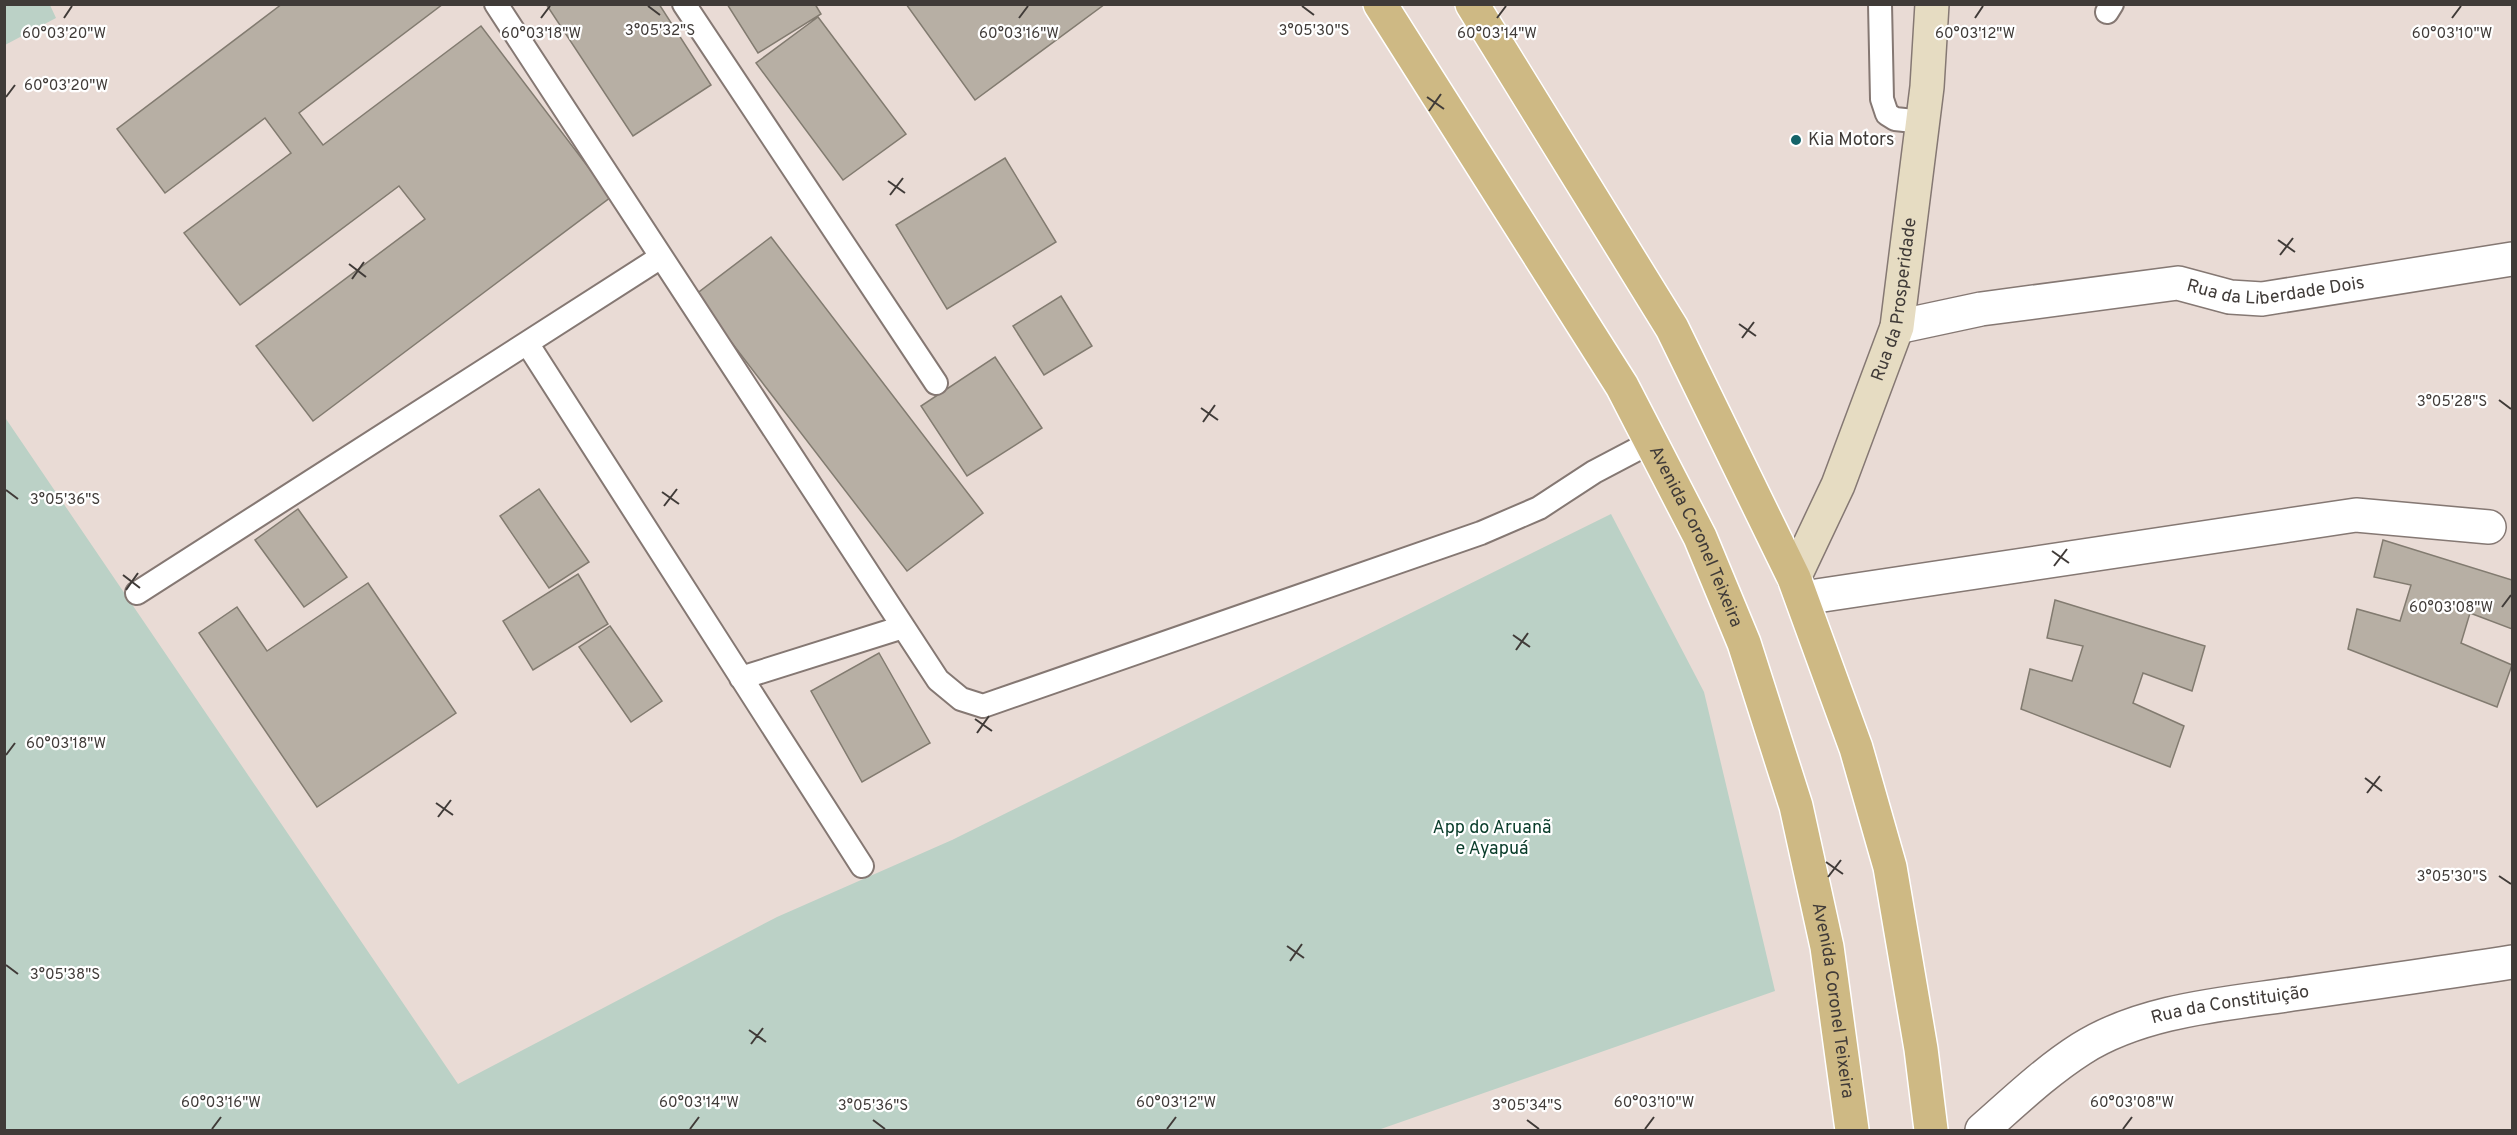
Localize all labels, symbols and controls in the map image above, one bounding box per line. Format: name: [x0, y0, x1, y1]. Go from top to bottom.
text: 3°05'32"S: [625, 22, 695, 41]
text: 3°05'30"S: [1279, 22, 1349, 41]
text: 60°03'20"W: [22, 25, 106, 44]
text: 60°03'18"W: [501, 25, 581, 44]
text: 60°03'16"W: [979, 25, 1059, 44]
text: 60°03'14"W: [1457, 25, 1537, 44]
text: 60°03'12"W: [1935, 25, 2015, 44]
text: 60°03'10"W: [2412, 25, 2492, 44]
text: 60°03'20"W: [24, 77, 108, 96]
place label: Kia Motors: [1808, 129, 1894, 152]
marker: Kia Motors: [1789, 133, 1803, 147]
street label: Rua da Prosperidade: [1866, 216, 1922, 385]
street label: Rua da Liberdade Dois: [2184, 271, 2366, 311]
text: 3°05'28"S: [2417, 393, 2487, 412]
street label: Avenida Coronel Teixeira: [1643, 442, 1748, 631]
text: 3°05'36"S: [30, 491, 100, 510]
text: 60°03'08"W: [2409, 599, 2493, 618]
text: 60°03'18"W: [26, 735, 106, 754]
park label: App do Aruanã e Ayapuá: [1433, 817, 1551, 861]
text: 3°05'30"S: [2417, 868, 2487, 887]
street label: Avenida Coronel Teixeira: [1806, 900, 1859, 1100]
text: 3°05'38"S: [30, 966, 100, 985]
street label: Rua da Constituição: [2148, 980, 2311, 1030]
text: 60°03'16"W: [181, 1094, 261, 1113]
text: 60°03'14"W: [659, 1094, 739, 1113]
text: 60°03'12"W: [1136, 1094, 1216, 1113]
text: 60°03'10"W: [1614, 1094, 1694, 1113]
text: 60°03'08"W: [2090, 1094, 2174, 1113]
text: 3°05'36"S: [838, 1097, 908, 1116]
text: 3°05'34"S: [1492, 1097, 1562, 1116]

